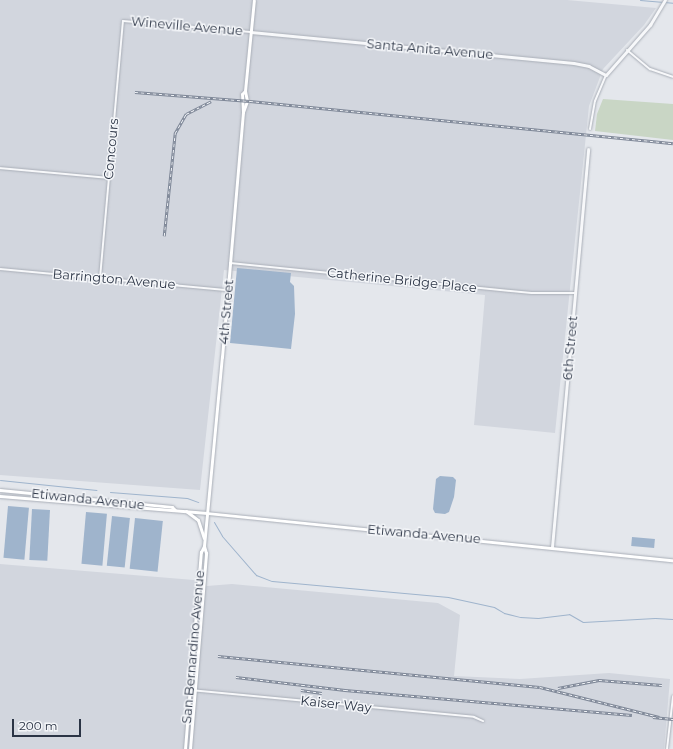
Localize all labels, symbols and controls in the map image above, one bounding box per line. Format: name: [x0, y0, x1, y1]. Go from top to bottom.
street label: Wineville Avenue: [130, 13, 244, 39]
street label: Santa Anita Avenue: [366, 36, 494, 62]
street label: Concours: [101, 118, 121, 180]
street label: Catherine Bridge Place: [326, 264, 478, 296]
street label: Barrington Avenue: [52, 266, 176, 292]
street label: 4th Street: [215, 279, 237, 345]
street label: 6th Street: [559, 315, 581, 381]
street label: Etiwanda Avenue: [31, 485, 145, 513]
street label: Etiwanda Avenue: [367, 521, 481, 547]
street label: San Bernardino Avenue: [179, 570, 207, 724]
street label: Kaiser Way: [300, 693, 372, 715]
scale bar: [14, 711, 83, 737]
text: 200 m: [19, 718, 58, 733]

